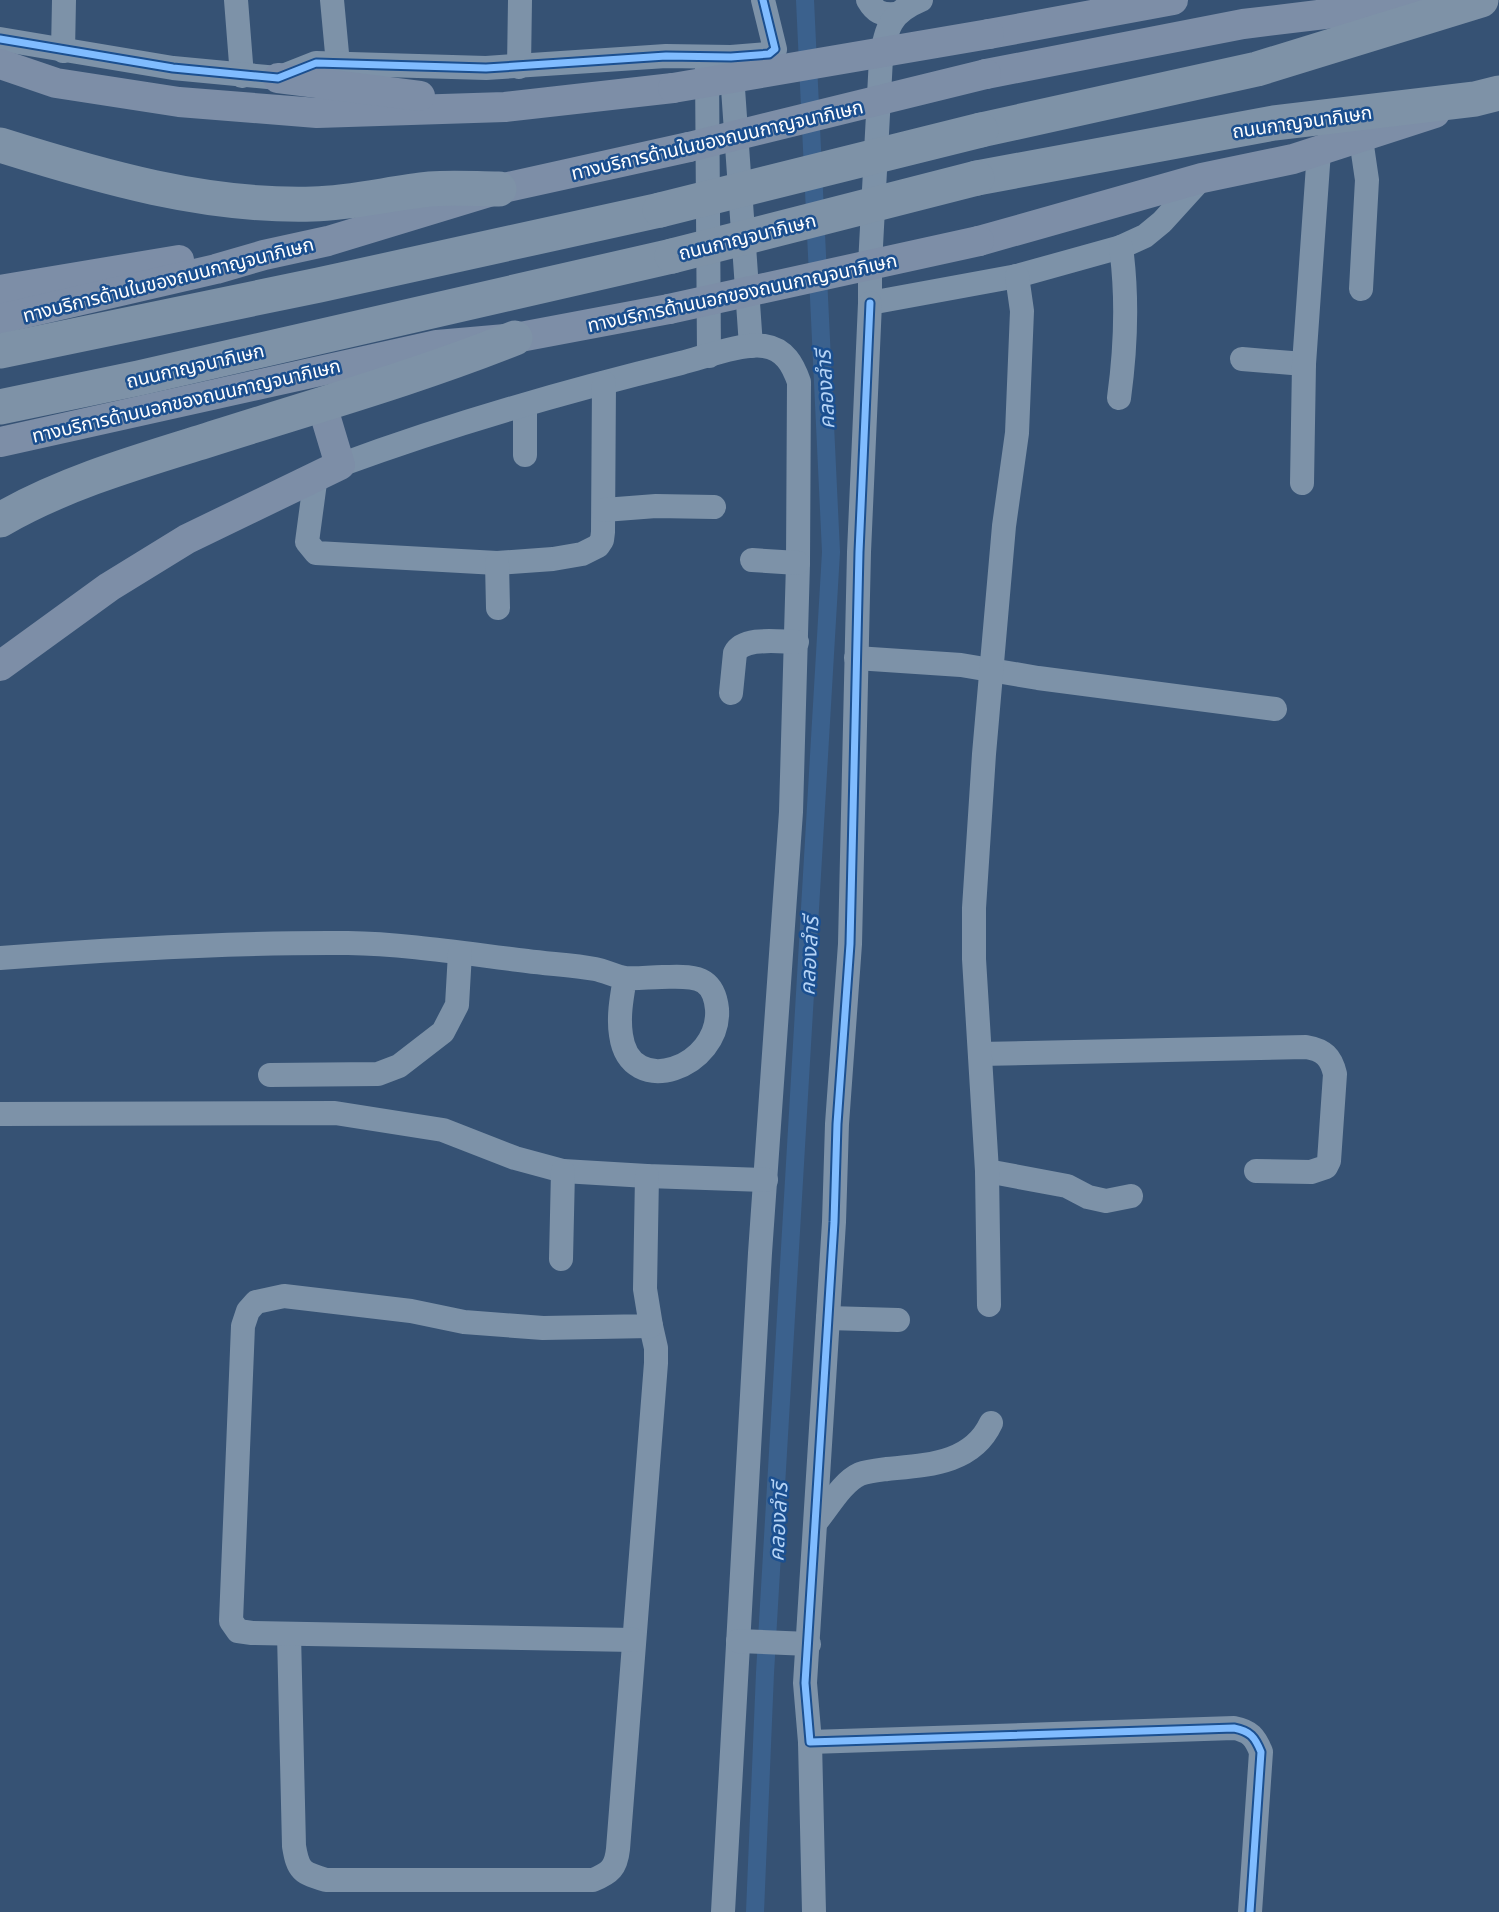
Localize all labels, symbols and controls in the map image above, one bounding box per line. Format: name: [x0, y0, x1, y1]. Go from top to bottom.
street label: ทางบริการด้านในของถนนกาญจนาภิเษก: [569, 94, 865, 184]
street label: ถนนกาญจนาภิเษก: [1231, 100, 1373, 142]
street label: ถนนกาญจนาภิเษก: [676, 208, 818, 264]
street label: ทางบริการด้านในของถนนกาญจนาภิเษก: [20, 232, 316, 326]
street label: ทางบริการด้านนอกของถนนกาญจนาภิเษก: [585, 248, 899, 336]
street label: ถนนกาญจนาภิเษก: [124, 338, 266, 392]
water label: คลองลำรี: [809, 346, 839, 430]
street label: ทางบริการด้านนอกของถนนกาญจนาภิเษก: [29, 353, 343, 447]
water label: คลองลำรี: [793, 912, 823, 996]
water label: คลองลำรี: [762, 1478, 792, 1562]

